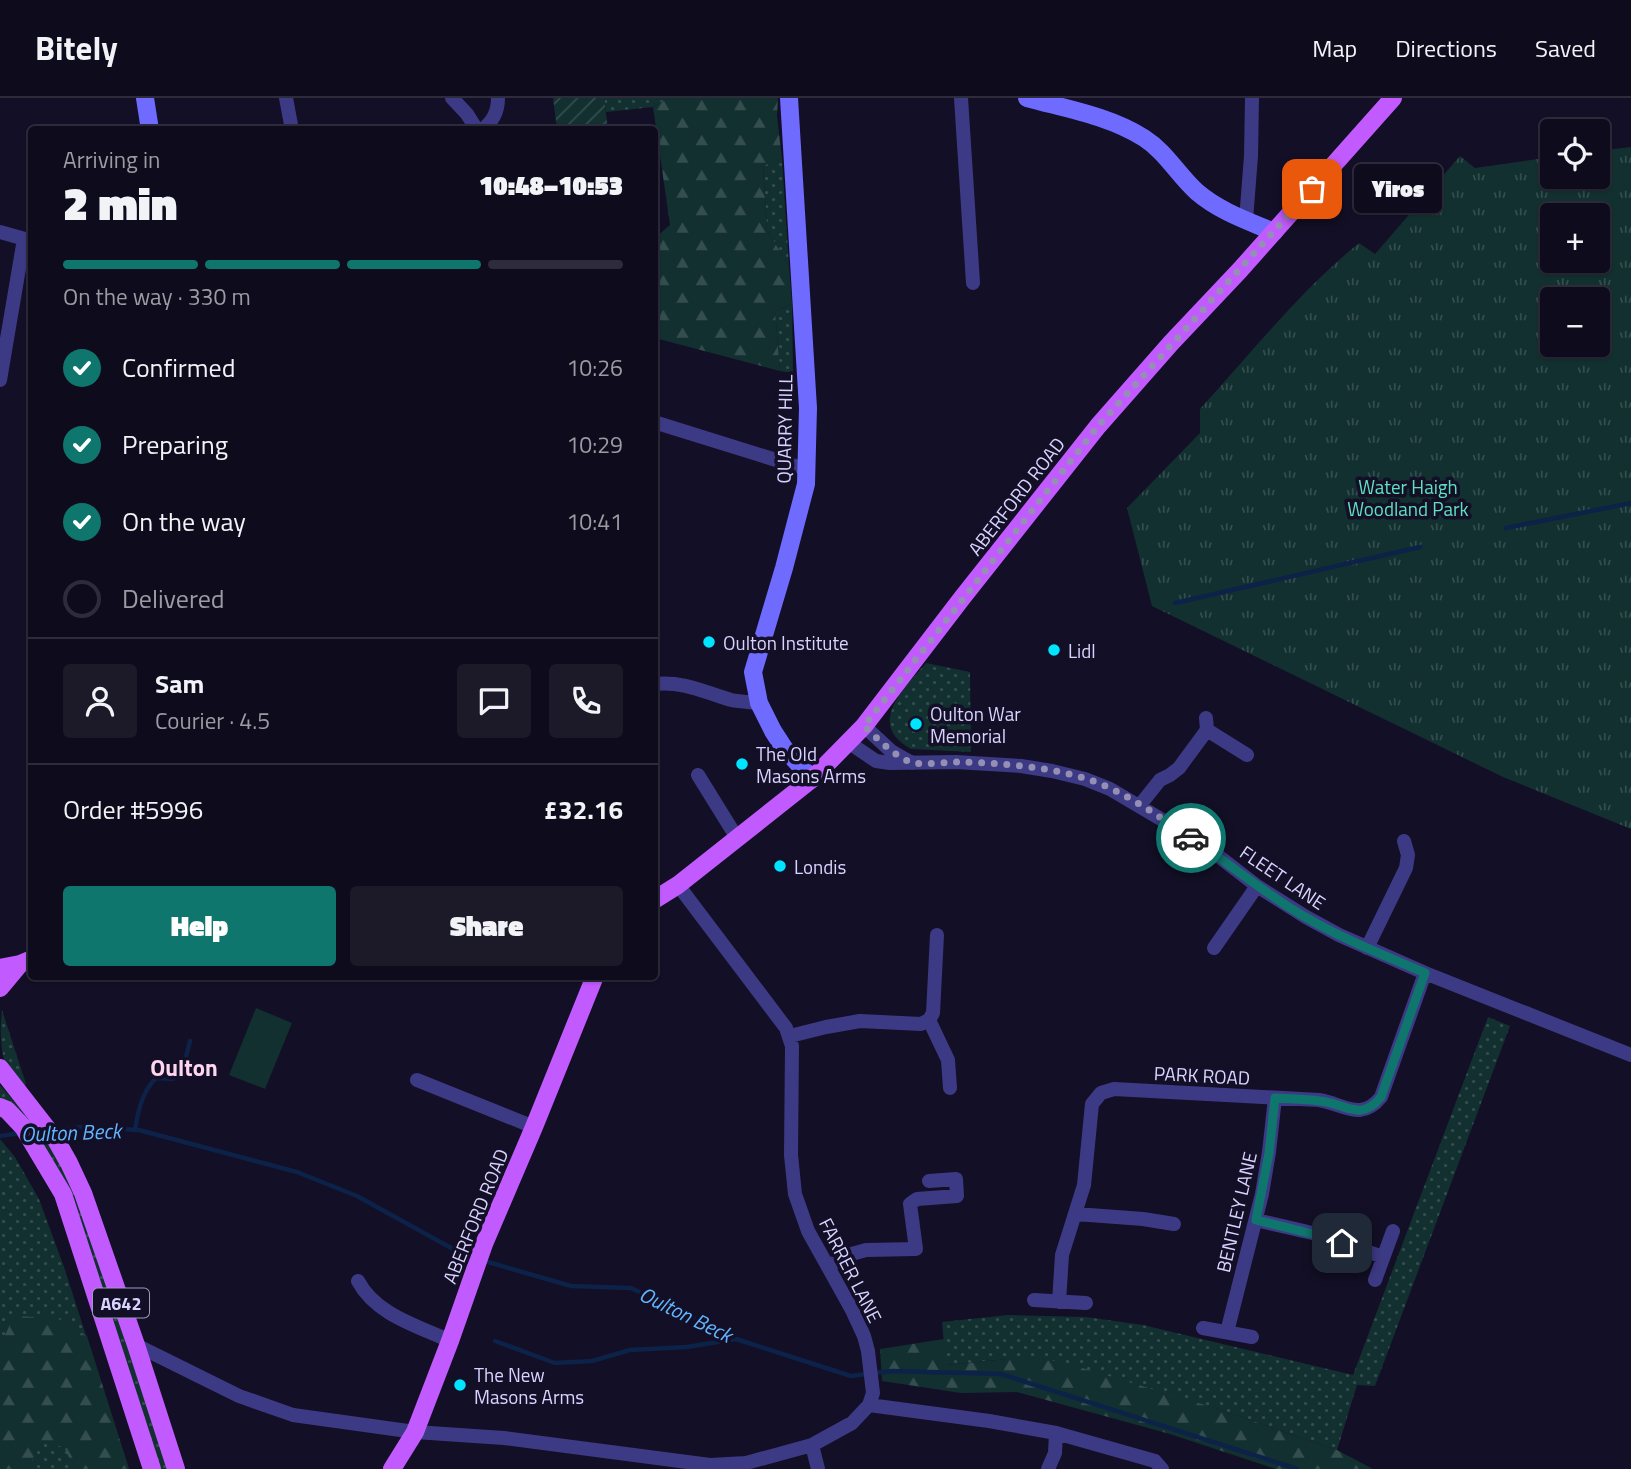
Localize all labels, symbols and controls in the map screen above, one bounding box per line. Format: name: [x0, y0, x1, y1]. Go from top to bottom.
text: Bitely: [35, 23, 118, 73]
text: Map: [1312, 30, 1357, 66]
text: Directions: [1395, 30, 1497, 66]
text: Saved: [1535, 30, 1596, 66]
map controls: [1540, 119, 1610, 357]
button: locate: [1540, 119, 1610, 189]
text: Arriving in: [63, 142, 160, 177]
pin: [1282, 159, 1342, 219]
callout: Yiros: [1354, 164, 1442, 214]
text: 10:48–10:53: [479, 166, 623, 205]
text: 2 min: [63, 168, 177, 238]
icon: bag: [1293, 170, 1331, 208]
text: Yiros: [1372, 171, 1424, 206]
button: +: [1540, 203, 1610, 273]
text: On the way · 330 m: [63, 279, 251, 314]
button: −: [1540, 287, 1610, 357]
text: Confirmed: [122, 348, 236, 387]
icon: check: [63, 349, 101, 387]
text: 10:26: [566, 350, 623, 385]
street label: QUARRY HILL: [769, 374, 799, 484]
text: Preparing: [122, 425, 228, 464]
icon: check: [63, 426, 101, 464]
text: 10:29: [566, 427, 623, 462]
street label: ABERFORD ROAD: [960, 431, 1072, 561]
park label: Water Haigh Woodland Park: [1347, 472, 1469, 523]
text: On the way: [122, 502, 246, 541]
icon: check: [63, 503, 101, 541]
text: 10:41: [566, 504, 623, 539]
text: Delivered: [122, 579, 225, 618]
place label: Oulton Institute: [723, 628, 849, 657]
marker: Oulton Institute: [701, 634, 717, 650]
place label: Lidl: [1068, 636, 1096, 665]
marker: Lidl: [1046, 642, 1062, 658]
button: person: [63, 664, 137, 738]
text: Sam: [155, 664, 204, 703]
button: chat: [457, 664, 531, 738]
button: phone: [549, 664, 623, 738]
place label: Oulton War Memorial: [930, 699, 1021, 750]
text: Courier · 4.5: [155, 703, 270, 738]
marker: Oulton War Memorial: [908, 716, 924, 732]
place label: The Old Masons Arms: [756, 739, 866, 790]
marker: The Old Masons Arms: [734, 756, 750, 772]
text: Order #5996: [63, 790, 203, 829]
text: £32.16: [544, 790, 623, 829]
courier: [1156, 803, 1226, 873]
icon: car: [1172, 819, 1210, 857]
street label: FLEET LANE: [1234, 838, 1332, 916]
place label: Londis: [794, 852, 846, 881]
marker: Londis: [772, 858, 788, 874]
button: Help: [63, 886, 336, 966]
button: Share: [350, 886, 623, 966]
district label: Oulton: [150, 1050, 218, 1085]
street label: PARK ROAD: [1153, 1058, 1251, 1092]
water label: Oulton Beck: [20, 1114, 124, 1150]
street label: ABERFORD ROAD: [435, 1144, 515, 1288]
street label: BENTLEY LANE: [1208, 1149, 1264, 1275]
street label: FARRER LANE: [812, 1213, 890, 1327]
pin: [1312, 1213, 1372, 1273]
icon: home: [1323, 1224, 1361, 1262]
water label: Oulton Beck: [634, 1278, 740, 1351]
road number: A642: [93, 1288, 149, 1318]
place label: The New Masons Arms: [474, 1360, 584, 1411]
marker: The New Masons Arms: [452, 1377, 468, 1393]

